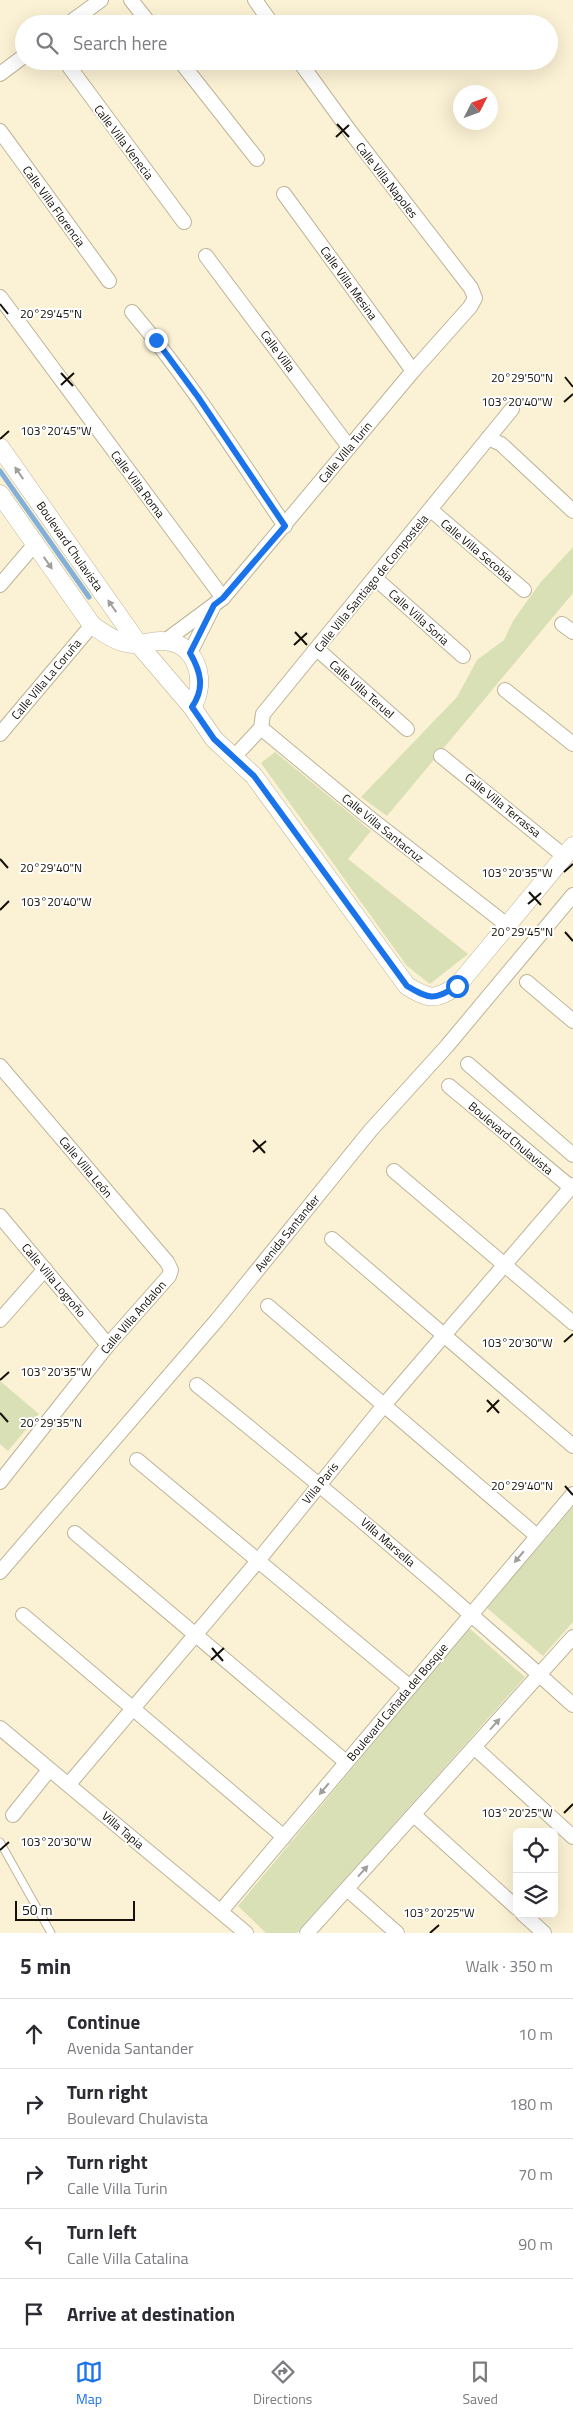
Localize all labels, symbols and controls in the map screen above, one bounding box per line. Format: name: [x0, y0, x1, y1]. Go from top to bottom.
search box: [15, 15, 558, 70]
text: Search here: [73, 28, 167, 57]
icon: search: [33, 29, 61, 57]
north arrow: [453, 85, 498, 130]
street label: Calle Villa Venecia: [89, 100, 159, 184]
street label: Calle Villa Napoles: [351, 138, 423, 222]
street label: Calle Villa Florencia: [18, 161, 90, 251]
street label: Calle Villa Mesina: [316, 242, 382, 324]
text: 20°29'45"N: [20, 304, 82, 323]
street label: Calle Villa: [256, 326, 300, 376]
route end: [145, 329, 168, 352]
text: 20°29'50"N: [491, 368, 553, 387]
text: 103°20'40"W: [481, 392, 553, 411]
street label: Calle Villa Turin: [313, 417, 377, 487]
text: 103°20'45"W: [20, 421, 92, 440]
street label: Calle Villa Roma: [106, 446, 170, 522]
one-way arrow: [14, 466, 24, 480]
street label: Boulevard Chulavista: [32, 497, 108, 595]
street label: Calle Villa Santiago de Compostela: [309, 510, 433, 656]
street label: Calle Villa Secobia: [437, 514, 517, 586]
one-way arrow: [43, 556, 53, 569]
street label: Calle Villa Soria: [384, 584, 454, 650]
one-way arrow: [107, 599, 117, 613]
street label: Calle Villa La Coruña: [6, 634, 86, 724]
street label: Calle Villa Teruel: [325, 655, 399, 723]
street label: Calle Villa Terrassa: [461, 768, 545, 842]
street label: Calle Villa Santacruz: [338, 789, 428, 867]
text: 20°29'40"N: [20, 858, 82, 877]
text: 103°20'35"W: [481, 863, 553, 882]
text: 103°20'40"W: [20, 892, 92, 911]
text: 20°29'45"N: [491, 922, 553, 941]
route start: [446, 975, 469, 998]
street label: Boulevard Chulavista: [464, 1097, 558, 1179]
street label: Calle Villa León: [55, 1132, 117, 1202]
street label: Avenida Santander: [250, 1190, 324, 1276]
street label: Calle Villa Logroño: [17, 1239, 91, 1321]
street label: Calle Villa Andalon: [96, 1276, 170, 1358]
text: 103°20'30"W: [481, 1333, 553, 1352]
text: 103°20'35"W: [20, 1362, 92, 1381]
text: 20°29'35"N: [20, 1413, 82, 1432]
street label: Villa Paris: [297, 1458, 343, 1508]
text: 20°29'40"N: [491, 1476, 553, 1495]
street label: Villa Marsella: [356, 1513, 420, 1571]
one-way arrow: [513, 1551, 525, 1563]
street label: Boulevard Cañada del Bosque: [342, 1639, 452, 1765]
one-way arrow: [489, 1718, 501, 1730]
one-way arrow: [318, 1782, 329, 1795]
text: 103°20'25"W: [481, 1803, 553, 1822]
street label: Villa Tapia: [98, 1807, 148, 1853]
map controls: [513, 1828, 558, 1918]
button: locate: [513, 1828, 558, 1873]
text: 103°20'30"W: [20, 1832, 92, 1851]
one-way arrow: [357, 1865, 369, 1877]
button: layers: [513, 1873, 558, 1918]
scale bar: [15, 1898, 135, 1921]
text: 50 m: [22, 1899, 52, 1920]
text: 103°20'25"W: [403, 1903, 475, 1922]
text: 5 min: [20, 1950, 71, 1982]
text: Walk · 350 m: [465, 1954, 553, 1978]
text: Continue: [67, 2007, 140, 2036]
icon: ahead: [20, 2020, 48, 2048]
text: 10 m: [518, 2022, 553, 2046]
text: Avenida Santander: [67, 2036, 194, 2060]
text: Turn right: [67, 2077, 148, 2106]
icon: right: [20, 2090, 48, 2118]
text: 180 m: [509, 2092, 553, 2116]
text: Boulevard Chulavista: [67, 2106, 208, 2130]
text: Turn right: [67, 2147, 148, 2176]
icon: right: [20, 2160, 48, 2188]
text: 70 m: [518, 2162, 553, 2186]
text: Calle Villa Turin: [67, 2176, 168, 2200]
text: Turn left: [67, 2217, 137, 2246]
icon: left: [20, 2230, 48, 2258]
text: 90 m: [518, 2232, 553, 2256]
text: Calle Villa Catalina: [67, 2246, 189, 2270]
text: Arrive at destination: [67, 2299, 235, 2328]
icon: arrive: [20, 2300, 48, 2328]
tab: Map: [75, 2358, 103, 2409]
tab: Directions: [253, 2358, 312, 2409]
tab: Saved: [462, 2358, 498, 2409]

